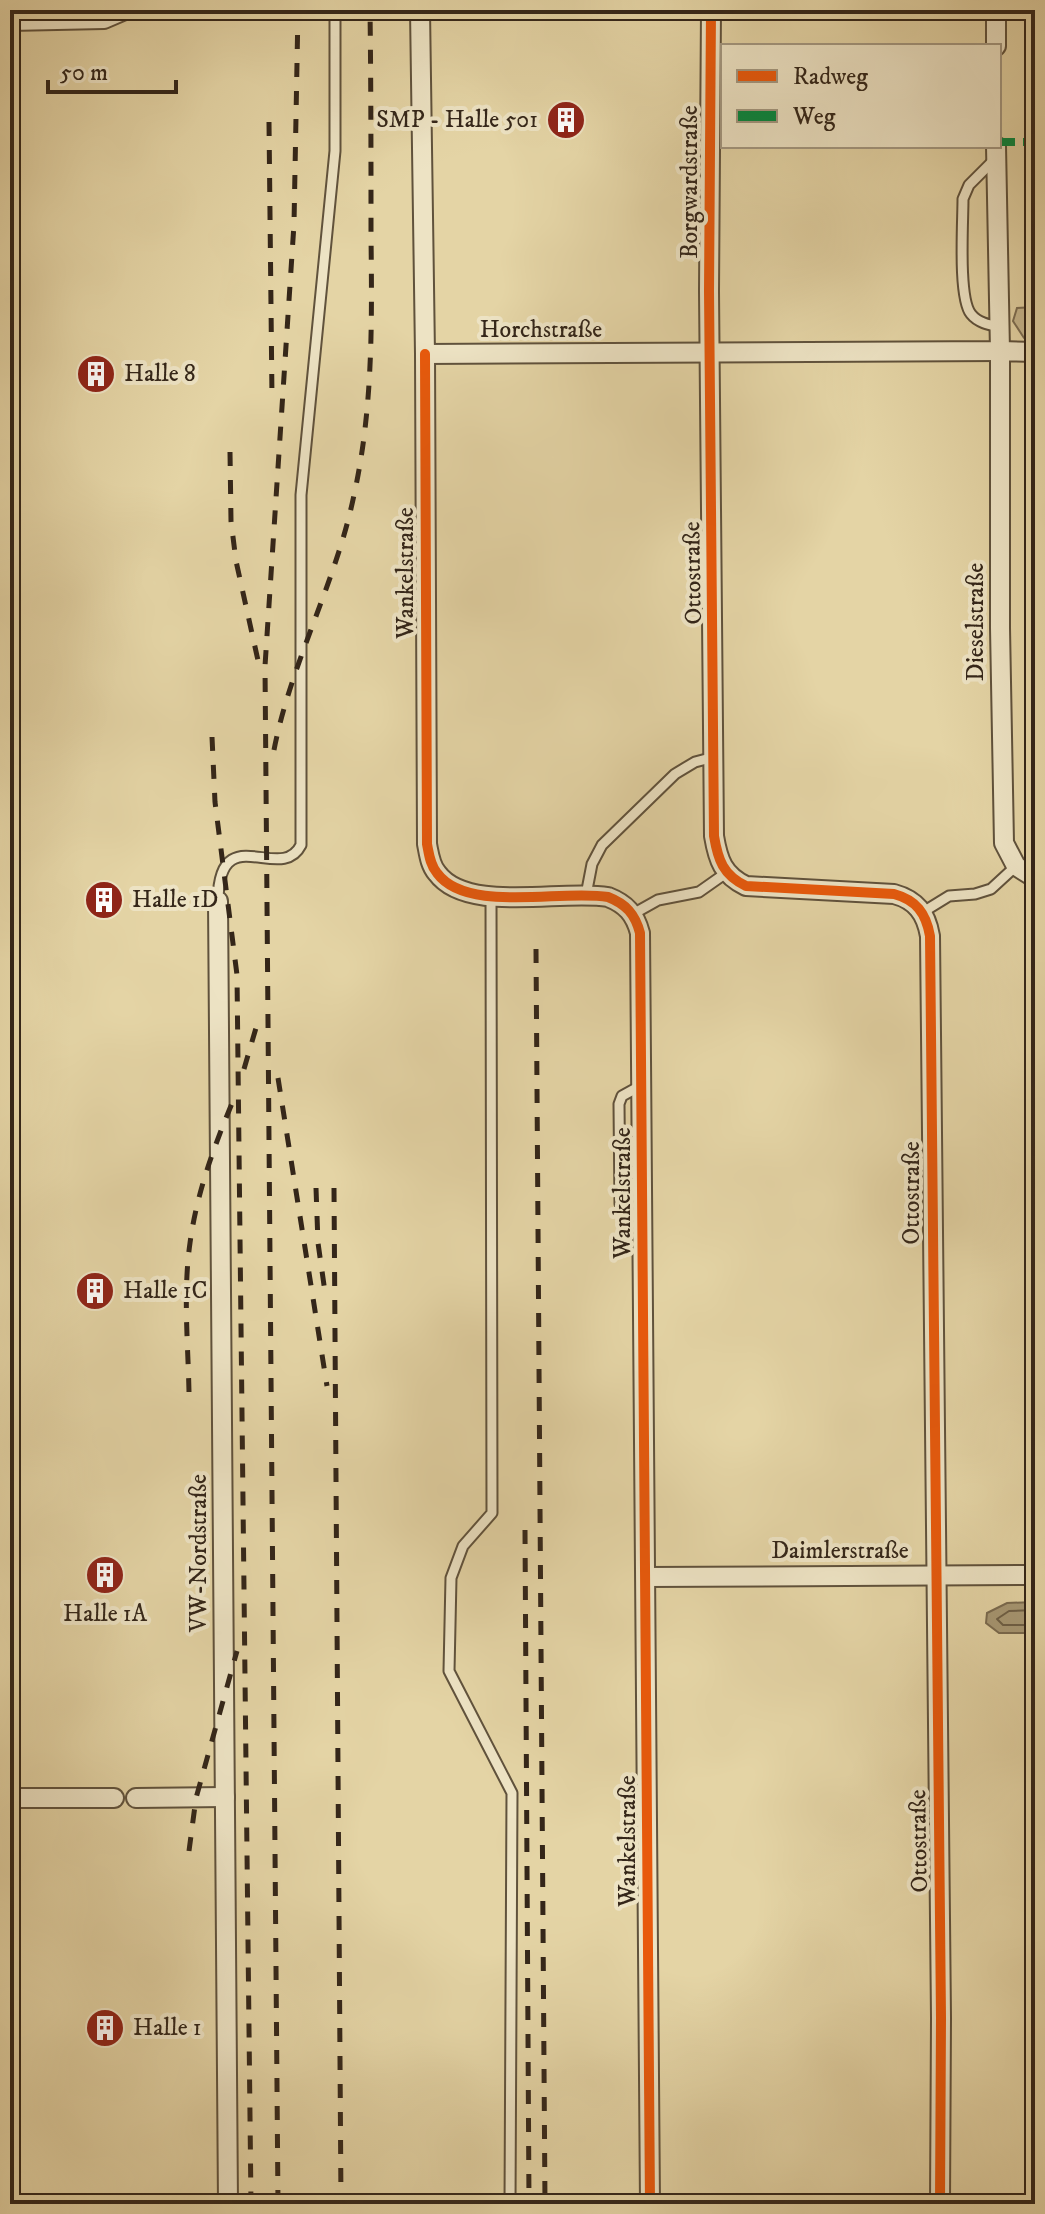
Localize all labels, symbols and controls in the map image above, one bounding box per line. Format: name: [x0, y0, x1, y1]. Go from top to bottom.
scale bar: [48, 44, 176, 94]
legend: [721, 44, 1001, 148]
text: 50 m: [60, 58, 108, 88]
text: Radweg: [793, 62, 868, 92]
building icon: SMP - Halle 501: [545, 99, 587, 141]
text: Weg: [792, 102, 836, 132]
place label: SMP - Halle 501: [376, 105, 538, 135]
street label: Borgwardstraße: [675, 105, 705, 259]
street label: Horchstraße: [480, 315, 602, 345]
building icon: Halle 8: [75, 353, 117, 395]
place label: Halle 8: [124, 359, 196, 389]
street label: Wankelstraße: [391, 507, 421, 640]
street label: Ottostraße: [677, 521, 709, 625]
street label: Dieselstraße: [961, 563, 991, 681]
building icon: Halle 1D: [83, 879, 125, 921]
place label: Halle 1D: [132, 885, 218, 915]
street label: Wankelstraße: [608, 1127, 638, 1260]
street label: Ottostraße: [897, 1141, 927, 1245]
building icon: Halle 1C: [74, 1270, 116, 1312]
place label: Halle 1C: [123, 1276, 208, 1306]
street label: VW-Nordstraße: [184, 1474, 214, 1633]
street label: Daimlerstraße: [771, 1536, 909, 1566]
building icon: Halle 1A: [84, 1554, 126, 1596]
place label: Halle 1A: [63, 1599, 148, 1629]
street label: Wankelstraße: [613, 1775, 643, 1908]
street label: Ottostraße: [903, 1789, 935, 1893]
building icon: Halle 1: [84, 2007, 126, 2049]
place label: Halle 1: [133, 2013, 202, 2043]

